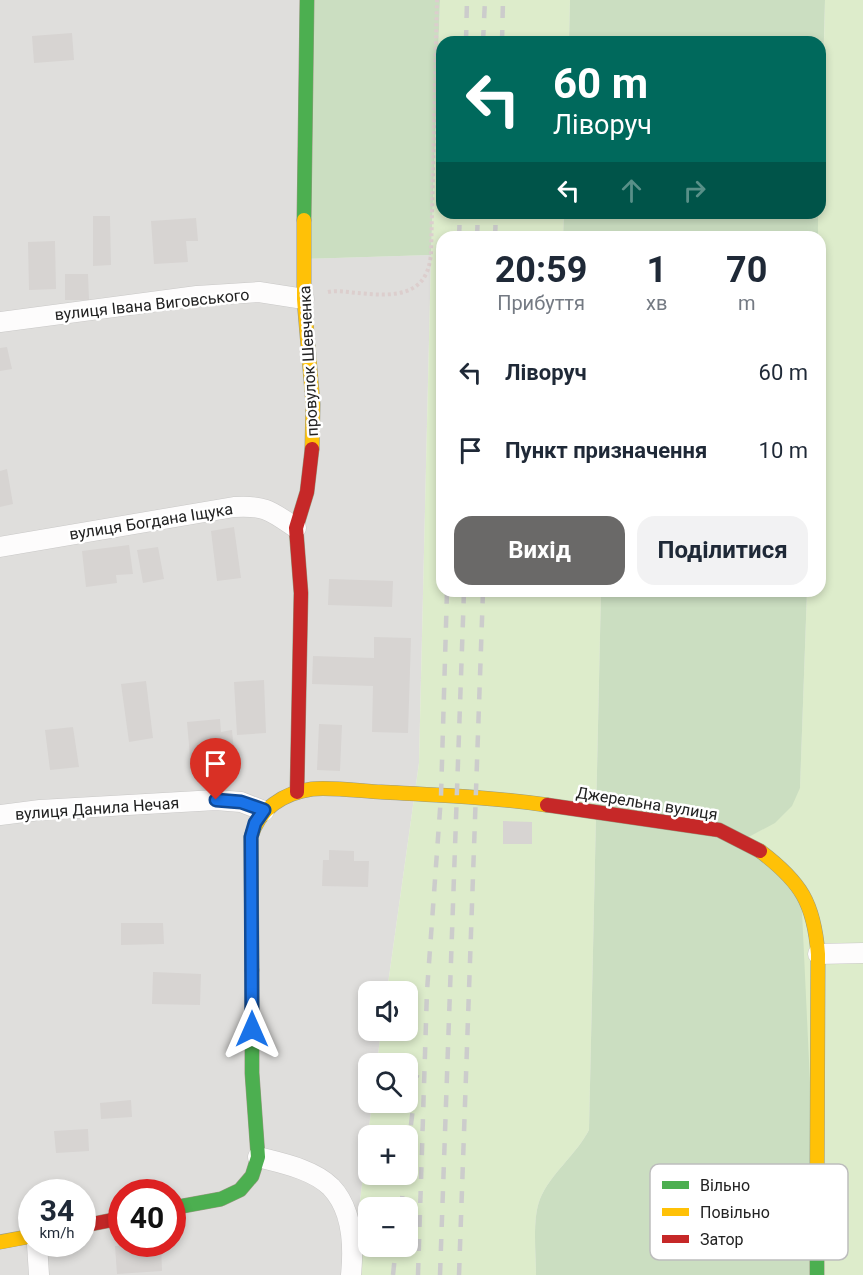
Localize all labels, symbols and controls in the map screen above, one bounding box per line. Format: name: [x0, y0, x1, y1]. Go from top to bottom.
text: 60 m: [553, 59, 648, 108]
icon: left: [454, 60, 532, 138]
text: Ліворуч: [553, 109, 652, 141]
icon: left: [552, 174, 585, 207]
icon: ahead: [615, 174, 648, 207]
icon: right: [678, 174, 711, 207]
text: 20:59: [495, 249, 587, 291]
text: 1: [646, 249, 667, 291]
text: 70: [726, 249, 767, 291]
street label: вулиця Івана Виговського: [54, 285, 250, 324]
street label: провулок Шевченка: [295, 285, 322, 437]
text: Прибуття: [497, 291, 585, 315]
text: хв: [646, 291, 667, 315]
text: m: [738, 291, 755, 315]
icon: left: [454, 356, 487, 389]
text: Ліворуч: [505, 360, 587, 385]
text: 60 m: [759, 360, 808, 385]
icon: arrive: [454, 434, 487, 467]
text: Пункт призначення: [505, 438, 707, 463]
text: 10 m: [759, 438, 808, 463]
street label: вулиця Богдана Іщука: [68, 499, 234, 544]
button: Вихід: [454, 516, 625, 585]
button: Поділитися: [637, 516, 808, 585]
pin: [190, 738, 241, 800]
icon: arrive: [199, 747, 232, 780]
street label: Джерельна вулиця: [575, 783, 719, 824]
street label: вулиця Данила Нечая: [14, 793, 180, 824]
map controls: [358, 981, 418, 1257]
button: sound: [358, 981, 418, 1041]
position arrow: [220, 997, 284, 1061]
button: search: [358, 1053, 418, 1113]
button: +: [358, 1125, 418, 1185]
legend: [650, 1164, 848, 1260]
text: Вільно: [700, 1176, 750, 1195]
speed limit sign: 40: [108, 1179, 186, 1257]
text: 34: [40, 1193, 74, 1228]
button: −: [358, 1197, 418, 1257]
text: Повільно: [700, 1203, 770, 1222]
text: km/h: [39, 1224, 75, 1242]
text: Затор: [700, 1230, 744, 1249]

